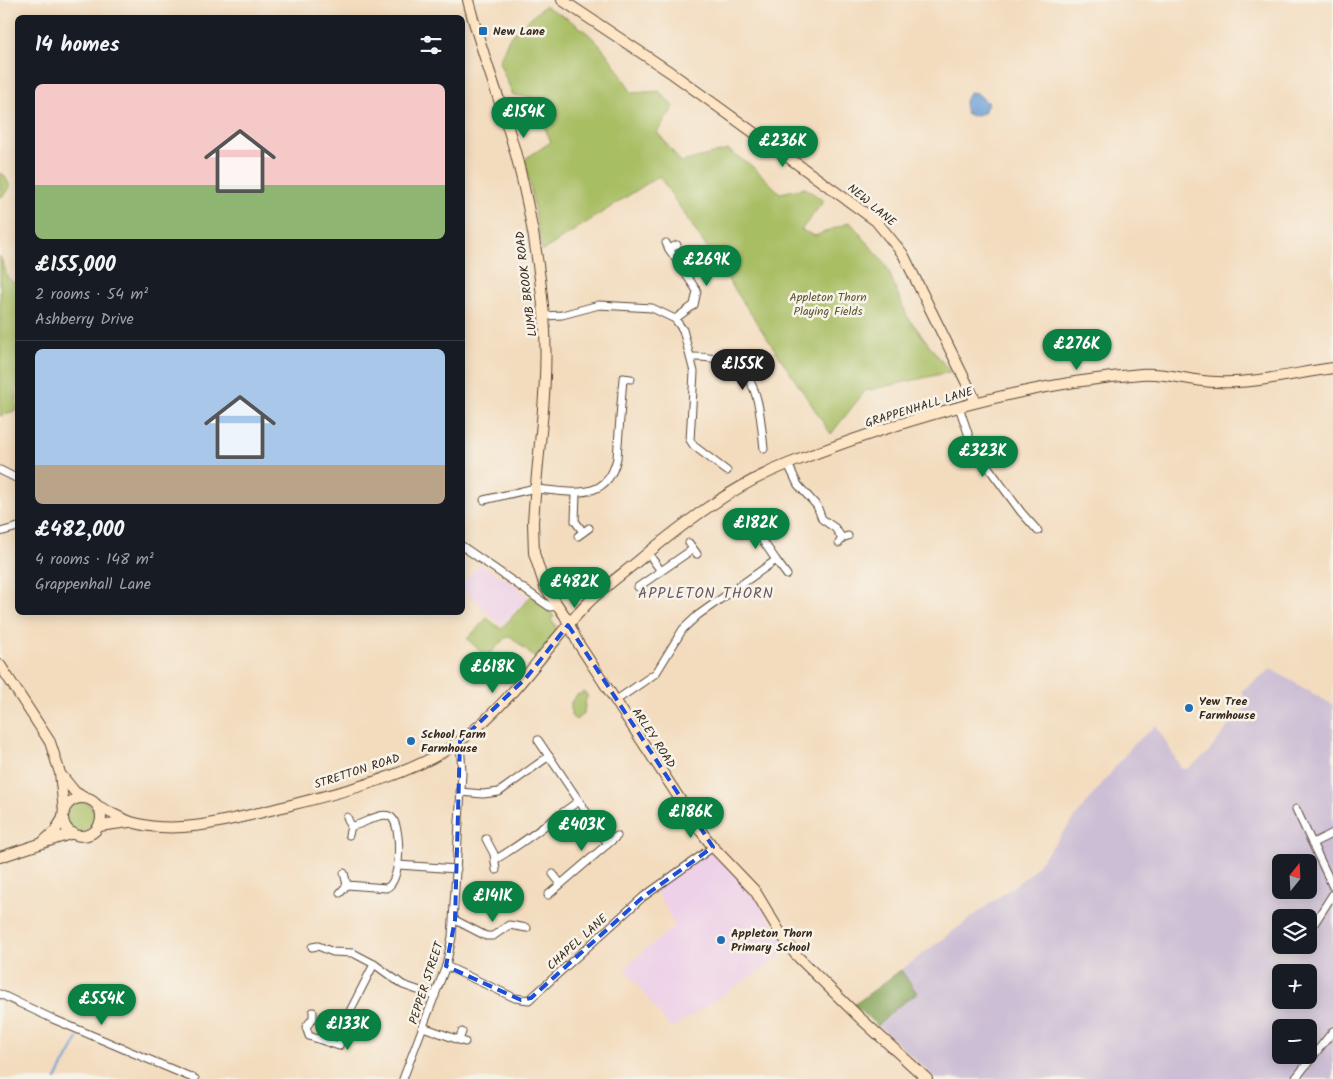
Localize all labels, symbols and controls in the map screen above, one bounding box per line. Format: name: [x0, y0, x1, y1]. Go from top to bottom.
place label: New Lane: [493, 22, 545, 41]
marker: New Lane: [477, 25, 489, 37]
text: 14 homes: [35, 29, 120, 62]
icon: filters: [417, 31, 445, 59]
pin: £154K: [489, 96, 559, 139]
text: £154K: [503, 100, 546, 125]
icon: home: [195, 116, 285, 206]
pin: £236K: [748, 126, 818, 168]
text: £236K: [759, 129, 807, 154]
street label: NEW LANE: [843, 179, 901, 232]
street label: LUMB BROOK ROAD: [511, 230, 542, 338]
pin: £269K: [672, 244, 742, 287]
text: £269K: [683, 248, 731, 273]
text: £155,000: [35, 249, 116, 282]
text: 2 rooms · 54 m²: [35, 282, 148, 307]
park label: Appleton Thorn Playing Fields: [789, 288, 867, 321]
text: Ashberry Drive: [35, 307, 134, 332]
pin: £276K: [1042, 328, 1112, 371]
text: £276K: [1054, 332, 1100, 357]
pin: £155K: [708, 348, 778, 391]
text: £155K: [722, 352, 764, 377]
icon: home: [195, 382, 285, 472]
street label: GRAPPENHALL LANE: [863, 382, 976, 433]
pin: £323K: [948, 436, 1018, 478]
text: £323K: [959, 439, 1007, 464]
pin: £182K: [721, 508, 791, 550]
text: £182K: [734, 511, 778, 536]
text: £482,000: [35, 514, 124, 547]
text: 4 rooms · 148 m²: [35, 547, 154, 572]
pin: £482K: [540, 566, 610, 609]
text: £482K: [551, 570, 599, 595]
text: Grappenhall Lane: [35, 572, 151, 597]
district label: APPLETON THORN: [638, 582, 774, 606]
pin: £618K: [458, 652, 528, 694]
text: £618K: [471, 655, 515, 680]
place label: Yew Tree Farmhouse: [1199, 692, 1255, 725]
marker: Yew Tree Farmhouse: [1183, 702, 1195, 714]
street label: ARLEY ROAD: [627, 704, 680, 773]
place label: School Farm Farmhouse: [421, 725, 486, 758]
marker: School Farm Farmhouse: [405, 735, 417, 747]
street label: STRETTON ROAD: [312, 749, 403, 794]
pin: £186K: [656, 796, 726, 839]
text: £186K: [669, 800, 713, 825]
pin: £403K: [547, 810, 617, 852]
text: £403K: [558, 813, 606, 838]
north arrow: [1272, 854, 1318, 899]
map controls: [1272, 854, 1317, 1064]
pin: £141K: [458, 880, 528, 923]
text: £141K: [473, 884, 513, 909]
street label: CHAPEL LANE: [543, 909, 613, 975]
button: layers: [1272, 909, 1317, 954]
place label: Appleton Thorn Primary School: [731, 924, 813, 957]
marker: Appleton Thorn Primary School: [715, 934, 727, 946]
street label: PEPPER STREET: [404, 938, 449, 1027]
button: +: [1272, 964, 1317, 1009]
pin: £554K: [67, 984, 137, 1026]
text: £554K: [79, 987, 125, 1012]
pin: £133K: [313, 1008, 383, 1051]
text: £133K: [326, 1012, 370, 1037]
button: −: [1272, 1019, 1317, 1064]

